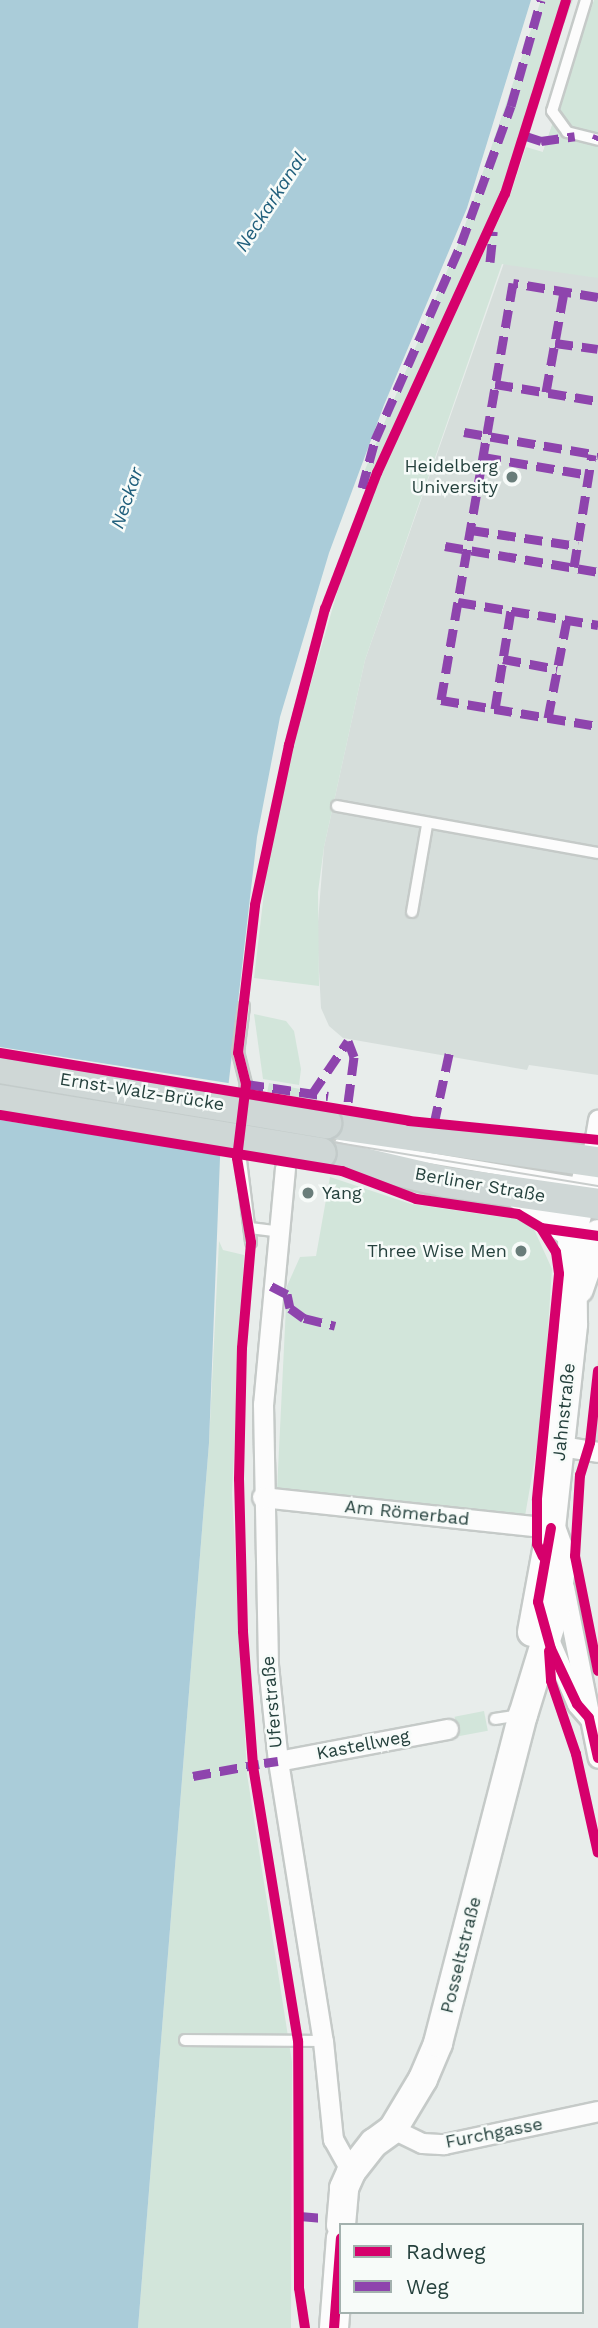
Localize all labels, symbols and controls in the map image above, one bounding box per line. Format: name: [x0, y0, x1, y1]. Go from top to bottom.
water label: Neckarkanal: [230, 148, 312, 256]
place label: Heidelberg University: [404, 456, 498, 498]
water label: Neckar: [106, 464, 148, 532]
marker: Heidelberg University: [504, 469, 520, 485]
street label: Ernst-Walz-Brücke: [58, 1068, 226, 1116]
street label: Berliner Straße: [413, 1163, 547, 1207]
place label: Yang: [322, 1182, 362, 1204]
marker: Yang: [300, 1185, 316, 1201]
place label: Three Wise Men: [367, 1240, 507, 1262]
marker: Three Wise Men: [513, 1243, 529, 1259]
street label: Jahnstraße: [548, 1362, 580, 1462]
street label: Am Römerbad: [344, 1496, 470, 1530]
street label: Uferstraße: [257, 1655, 287, 1749]
street label: Kastellweg: [315, 1725, 411, 1765]
street label: Posseltstraße: [436, 1894, 486, 2016]
street label: Furchgasse: [443, 2113, 545, 2153]
legend: [339, 2223, 584, 2314]
text: Radweg: [406, 2239, 486, 2264]
text: Weg: [406, 2274, 449, 2299]

